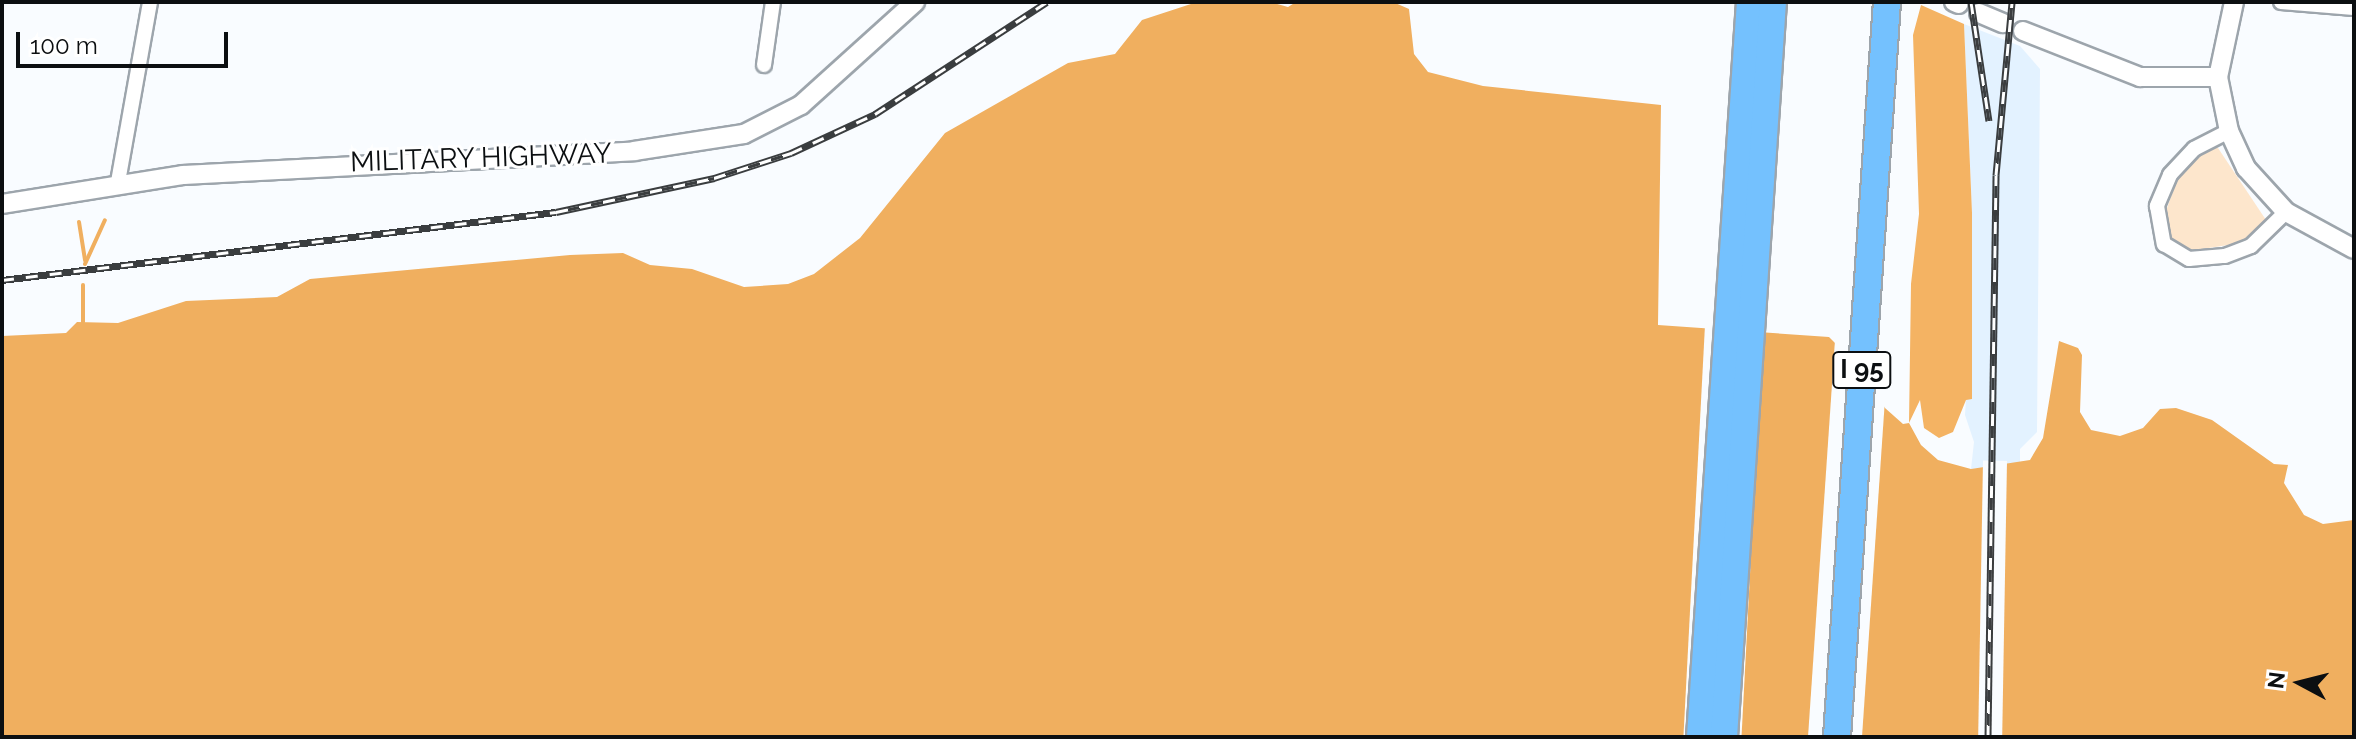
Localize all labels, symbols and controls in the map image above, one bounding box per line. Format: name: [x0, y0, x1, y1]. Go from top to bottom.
scale bar: [20, 16, 232, 66]
text: 100 m: [30, 31, 98, 60]
street label: MILITARY HIGHWAY: [349, 137, 613, 179]
road number: I 95: [1832, 348, 1892, 392]
north arrow: [2260, 643, 2340, 723]
text: N: [2262, 670, 2290, 690]

